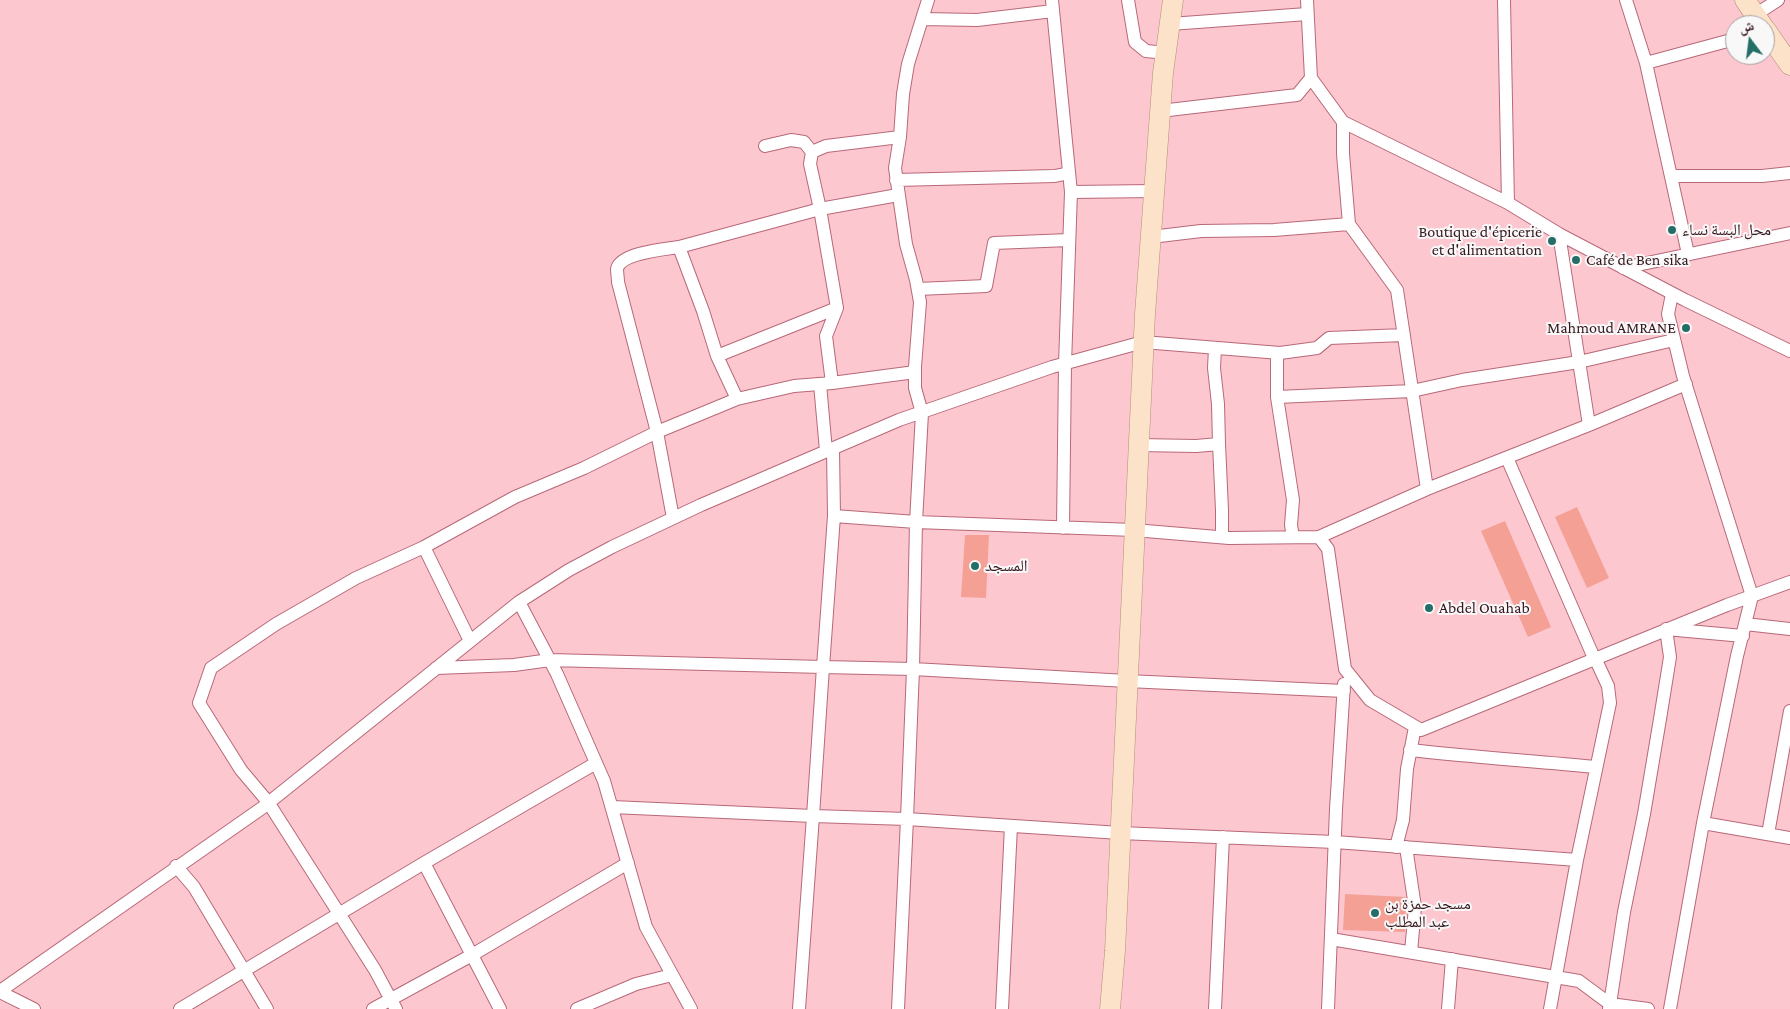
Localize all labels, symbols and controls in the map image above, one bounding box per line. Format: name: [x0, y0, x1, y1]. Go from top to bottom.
north arrow: [1725, 15, 1775, 65]
text: ش: [1737, 17, 1756, 36]
place label: محل البسة نساء: [1682, 220, 1771, 240]
place label: Boutique d'épicerie et d'alimentation: [1418, 222, 1542, 260]
marker: محل البسة نساء: [1666, 224, 1678, 236]
marker: Boutique d'épicerie et d'alimentation: [1546, 235, 1558, 247]
place label: Café de Ben sika: [1586, 250, 1689, 270]
marker: Café de Ben sika: [1570, 254, 1582, 266]
place label: Mahmoud AMRANE: [1547, 318, 1676, 338]
marker: Mahmoud AMRANE: [1680, 322, 1692, 334]
place label: المسجد: [985, 556, 1028, 576]
marker: المسجد: [969, 560, 981, 572]
place label: Abdel Ouahab: [1439, 598, 1530, 618]
marker: Abdel Ouahab: [1423, 602, 1435, 614]
place label: مسجد حمزة بن عبد المطلب: [1385, 894, 1471, 932]
marker: مسجد حمزة بن عبد المطلب: [1369, 907, 1381, 919]

